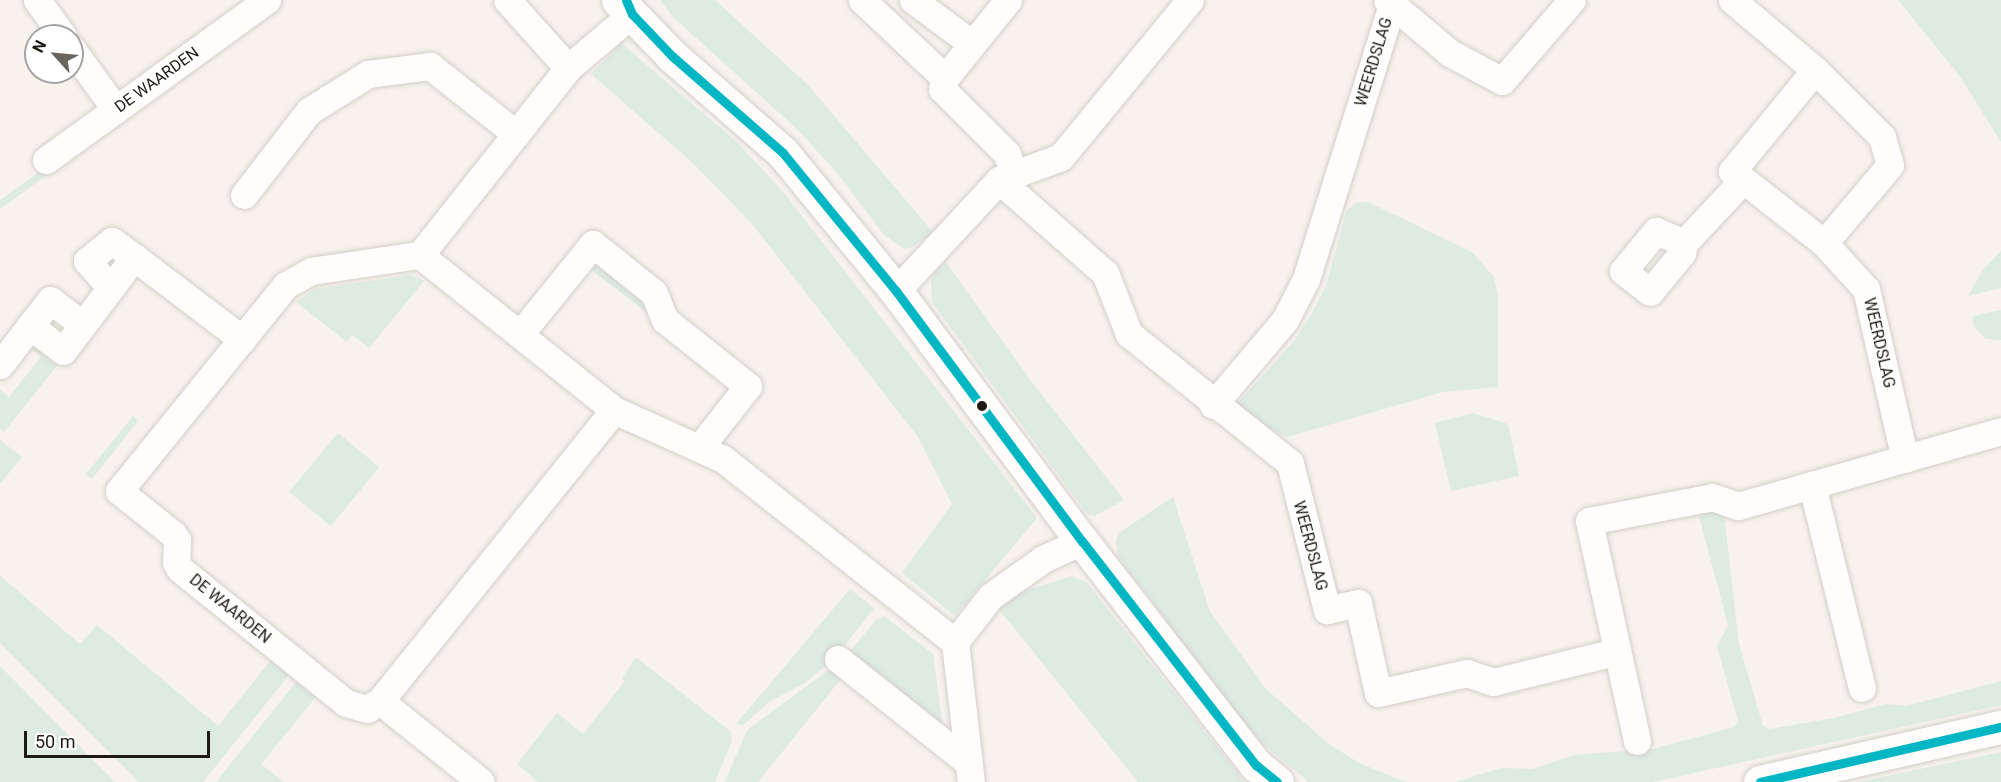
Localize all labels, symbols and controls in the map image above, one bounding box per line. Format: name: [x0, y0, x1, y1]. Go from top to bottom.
street label: WEERDSLAG: [1351, 15, 1397, 109]
north arrow: [24, 24, 84, 84]
text: N: [28, 37, 50, 56]
street label: DE WAARDEN: [111, 43, 203, 117]
street label: WEERDSLAG: [1859, 296, 1899, 390]
unlabelled marker: [976, 400, 988, 412]
street label: WEERDSLAG: [1289, 499, 1331, 593]
street label: DE WAARDEN: [185, 570, 275, 648]
scale bar: [27, 719, 213, 757]
text: 50 m: [35, 731, 75, 752]

